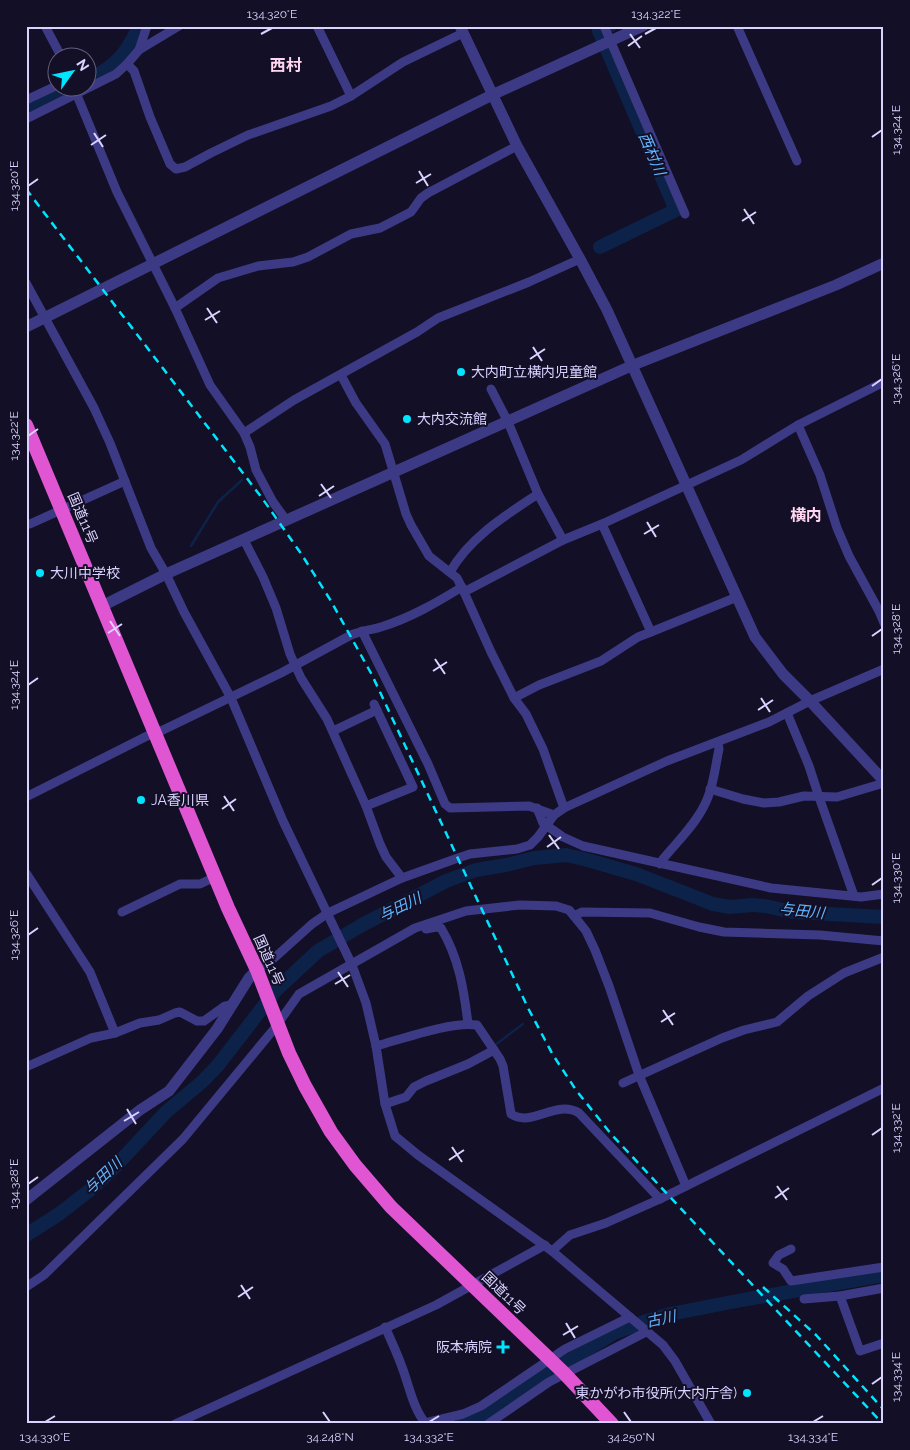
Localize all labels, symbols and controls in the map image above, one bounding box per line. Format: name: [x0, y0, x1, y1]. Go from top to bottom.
text: 134.320°E: [247, 7, 297, 21]
text: 134.322°E: [631, 7, 681, 21]
north arrow: [48, 48, 98, 98]
text: N: [73, 56, 93, 74]
district label: 西村: [270, 56, 302, 75]
text: 134.324°E: [889, 105, 903, 155]
water label: 西村川: [635, 130, 670, 180]
text: 134.320°E: [7, 161, 21, 211]
text: 134.326°E: [889, 354, 903, 404]
place label: 大内町立横内児童館: [471, 364, 597, 380]
marker: 大内町立横内児童館: [455, 366, 467, 378]
text: 134.322°E: [7, 411, 21, 461]
place label: 大内交流館: [417, 411, 487, 427]
marker: 大内交流館: [401, 413, 413, 425]
street label: 国道11号: [65, 490, 101, 546]
district label: 横内: [790, 506, 822, 525]
place label: 大川中学校: [50, 565, 120, 581]
marker: 大川中学校: [34, 567, 46, 579]
text: 134.328°E: [889, 604, 903, 654]
text: 134.324°E: [7, 660, 21, 710]
place label: JA香川県: [151, 792, 209, 808]
marker: JA香川県: [135, 794, 147, 806]
text: 134.330°E: [889, 853, 903, 903]
water label: 与田川: [376, 888, 426, 925]
water label: 与田川: [779, 900, 827, 923]
text: 134.326°E: [7, 910, 21, 960]
street label: 国道11号: [251, 932, 287, 988]
text: 134.332°E: [889, 1103, 903, 1153]
water label: 与田川: [80, 1153, 127, 1198]
text: 134.328°E: [7, 1159, 21, 1209]
street label: 国道11号: [479, 1268, 529, 1318]
water label: 古川: [644, 1307, 679, 1331]
place label: 阪本病院: [436, 1339, 492, 1355]
marker: 阪本病院: [496, 1340, 510, 1354]
text: 134.334°E: [889, 1352, 903, 1402]
place label: 東かがわ市役所(大内庁舎): [575, 1385, 737, 1401]
marker: 東かがわ市役所(大内庁舎): [741, 1387, 753, 1399]
text: 134.330°E: [20, 1430, 70, 1444]
text: 34.248°N: [306, 1430, 354, 1444]
text: 134.332°E: [404, 1430, 454, 1444]
text: 34.250°N: [607, 1430, 655, 1444]
text: 134.334°E: [788, 1430, 838, 1444]

